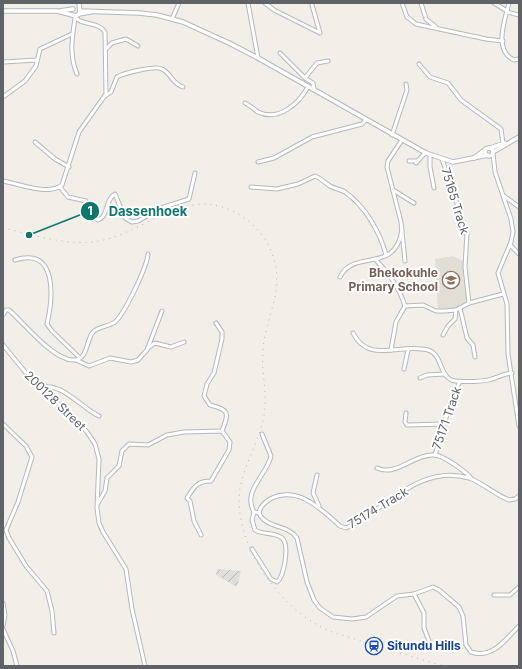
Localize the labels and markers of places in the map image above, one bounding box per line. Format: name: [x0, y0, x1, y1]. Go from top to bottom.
callout: Dassenhoek: [80, 199, 195, 224]
place label: Bhekokuhle Primary School: [349, 265, 438, 294]
school or university icon: Bhekokuhle Primary School: [441, 270, 461, 290]
station icon: Situndu Hills: [364, 636, 384, 656]
place label: Situndu Hills: [387, 638, 461, 653]

